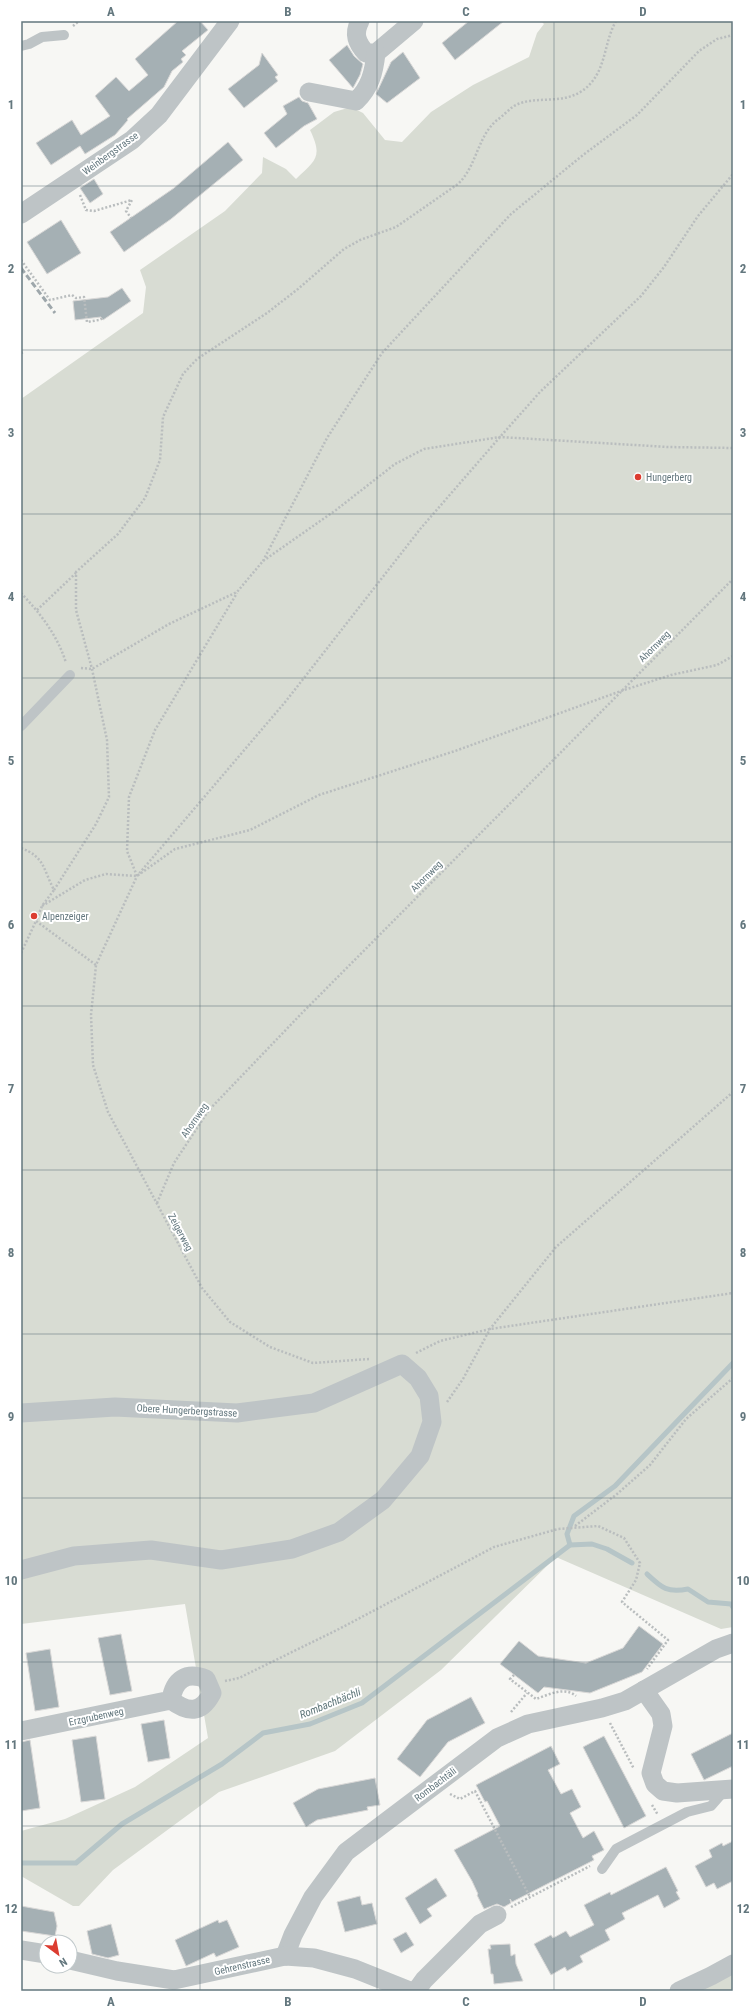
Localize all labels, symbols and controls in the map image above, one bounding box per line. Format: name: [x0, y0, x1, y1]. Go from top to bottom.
text: A: [107, 4, 115, 19]
text: B: [284, 4, 292, 19]
text: C: [462, 4, 470, 19]
text: D: [639, 4, 647, 19]
text: 1: [8, 97, 14, 112]
text: 1: [740, 97, 746, 112]
street label: Weinbergstrasse: [80, 129, 140, 177]
text: 2: [8, 261, 15, 276]
text: 2: [740, 261, 747, 276]
text: 3: [8, 425, 14, 440]
text: 3: [740, 425, 746, 440]
marker: Hungerberg: [633, 472, 643, 482]
place label: Hungerberg: [646, 472, 692, 483]
text: 4: [8, 589, 15, 604]
text: 4: [740, 589, 747, 604]
street label: Ahornweg: [636, 628, 672, 664]
text: 5: [8, 753, 15, 768]
text: 5: [740, 753, 747, 768]
street label: Ahornweg: [408, 858, 444, 894]
marker: Alpenzeiger: [29, 911, 39, 921]
place label: Alpenzeiger: [42, 911, 88, 922]
text: 6: [8, 917, 15, 932]
text: 6: [740, 917, 747, 932]
text: 7: [8, 1081, 15, 1096]
text: 7: [740, 1081, 747, 1096]
street label: Ahornweg: [179, 1101, 210, 1140]
street label: Zeigerweg: [166, 1212, 195, 1253]
text: 8: [8, 1245, 14, 1260]
text: 8: [740, 1245, 746, 1260]
street label: Obere Hungerbergstrasse: [136, 1402, 238, 1419]
text: 9: [8, 1409, 14, 1424]
text: 9: [740, 1409, 746, 1424]
text: 10: [4, 1573, 18, 1588]
text: 10: [736, 1573, 750, 1588]
water label: Rombachbächli: [298, 1685, 363, 1722]
street label: Erzgrubenweg: [68, 1705, 125, 1728]
text: 11: [4, 1737, 18, 1752]
text: 11: [736, 1737, 750, 1752]
street label: Rombachtäli: [412, 1765, 458, 1804]
text: 12: [4, 1901, 18, 1916]
text: 12: [736, 1901, 750, 1916]
north arrow: [38, 1934, 78, 1974]
street label: Gehrenstrasse: [213, 1954, 271, 1977]
text: N: [57, 1955, 69, 1969]
text: A: [107, 1994, 115, 2009]
text: B: [284, 1994, 292, 2009]
text: C: [462, 1994, 470, 2009]
text: D: [639, 1994, 647, 2009]

